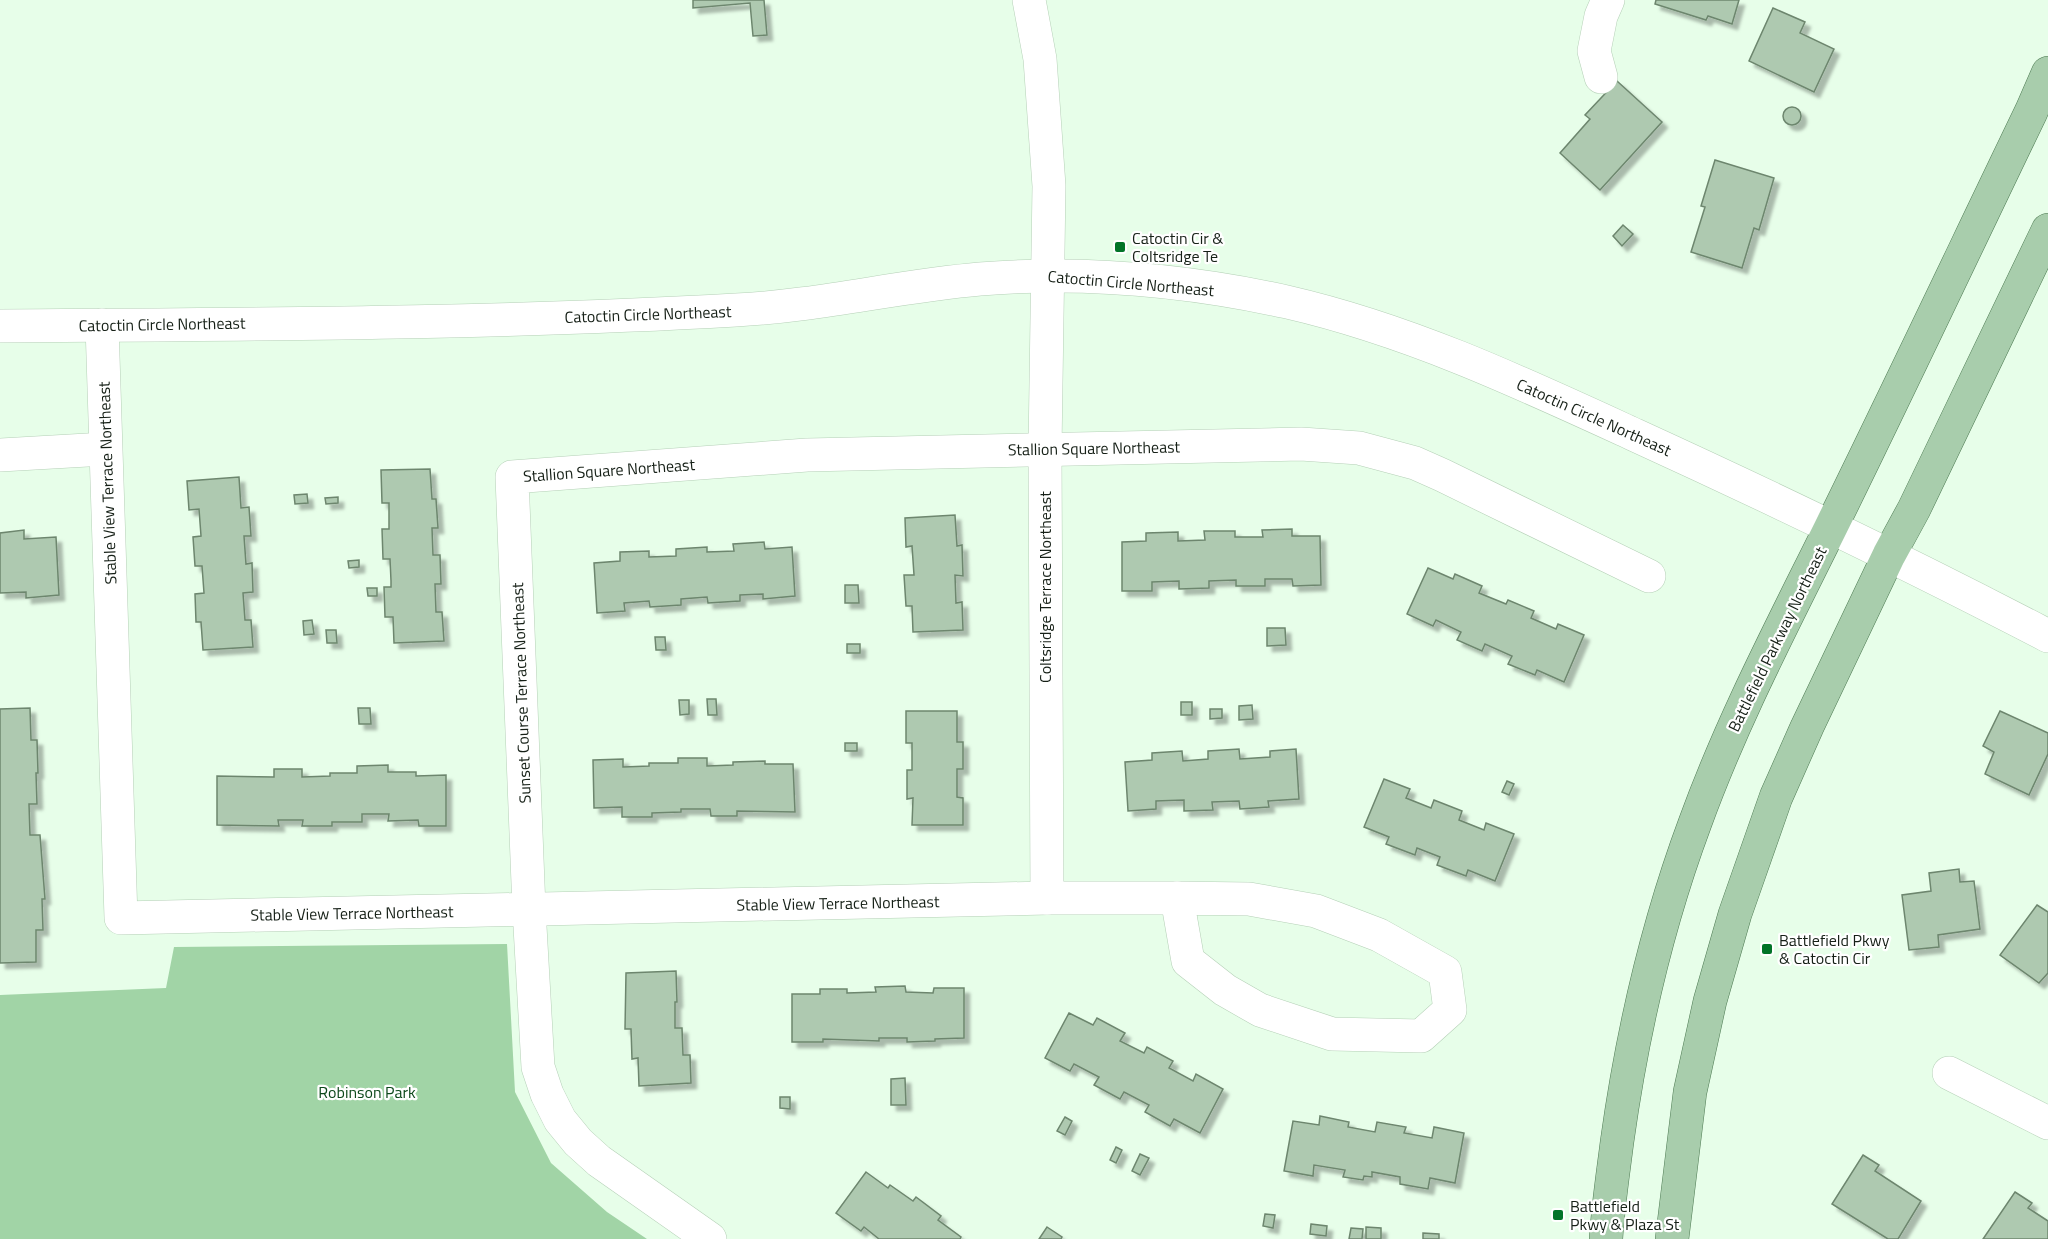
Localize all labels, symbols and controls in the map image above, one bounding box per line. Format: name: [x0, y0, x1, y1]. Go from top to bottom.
place label: Catoctin Cir & Coltsridge Te: [1132, 226, 1223, 268]
marker: Catoctin Cir & Coltsridge Te: [1113, 240, 1127, 254]
street label: Catoctin Circle Northeast: [1047, 264, 1216, 302]
street label: Catoctin Circle Northeast: [564, 299, 732, 329]
street label: Catoctin Circle Northeast: [78, 311, 246, 337]
street label: Catoctin Circle Northeast: [1513, 372, 1675, 462]
street label: Stable View Terrace Northeast: [91, 381, 123, 585]
street label: Stallion Square Northeast: [1008, 434, 1181, 462]
street label: Stallion Square Northeast: [522, 452, 696, 488]
street label: Coltsridge Terrace Northeast: [1033, 491, 1057, 683]
street label: Battlefield Parkway Northeast: [1722, 542, 1833, 736]
street label: Sunset Course Terrace Northeast: [505, 582, 537, 804]
street label: Stable View Terrace Northeast: [736, 889, 940, 917]
street label: Stable View Terrace Northeast: [250, 899, 454, 927]
place label: Battlefield Pkwy & Catoctin Cir: [1779, 928, 1890, 970]
marker: Battlefield Pkwy & Catoctin Cir: [1760, 942, 1774, 956]
park label: Robinson Park: [318, 1080, 416, 1104]
place label: Battlefield Pkwy & Plaza St: [1570, 1194, 1680, 1236]
marker: Battlefield Pkwy & Plaza St: [1551, 1208, 1565, 1222]

